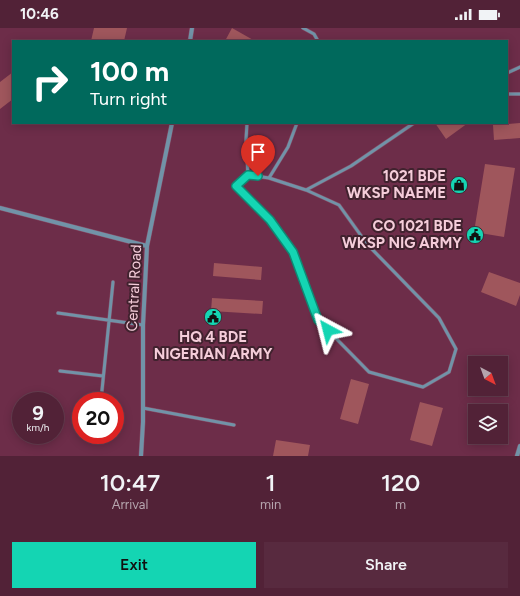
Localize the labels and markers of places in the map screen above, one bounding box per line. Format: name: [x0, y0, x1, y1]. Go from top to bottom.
pin: [241, 135, 275, 176]
place label: 1021 BDE WKSP NAEME: [347, 167, 446, 202]
shop icon: 1021 BDE WKSP NAEME: [449, 175, 469, 195]
place label: CO 1021 BDE WKSP NIG ARMY: [342, 217, 462, 252]
public building icon: CO 1021 BDE WKSP NIG ARMY: [465, 225, 485, 245]
public building icon: HQ 4 BDE NIGERIAN ARMY: [203, 307, 223, 327]
place label: HQ 4 BDE NIGERIAN ARMY: [154, 328, 273, 363]

